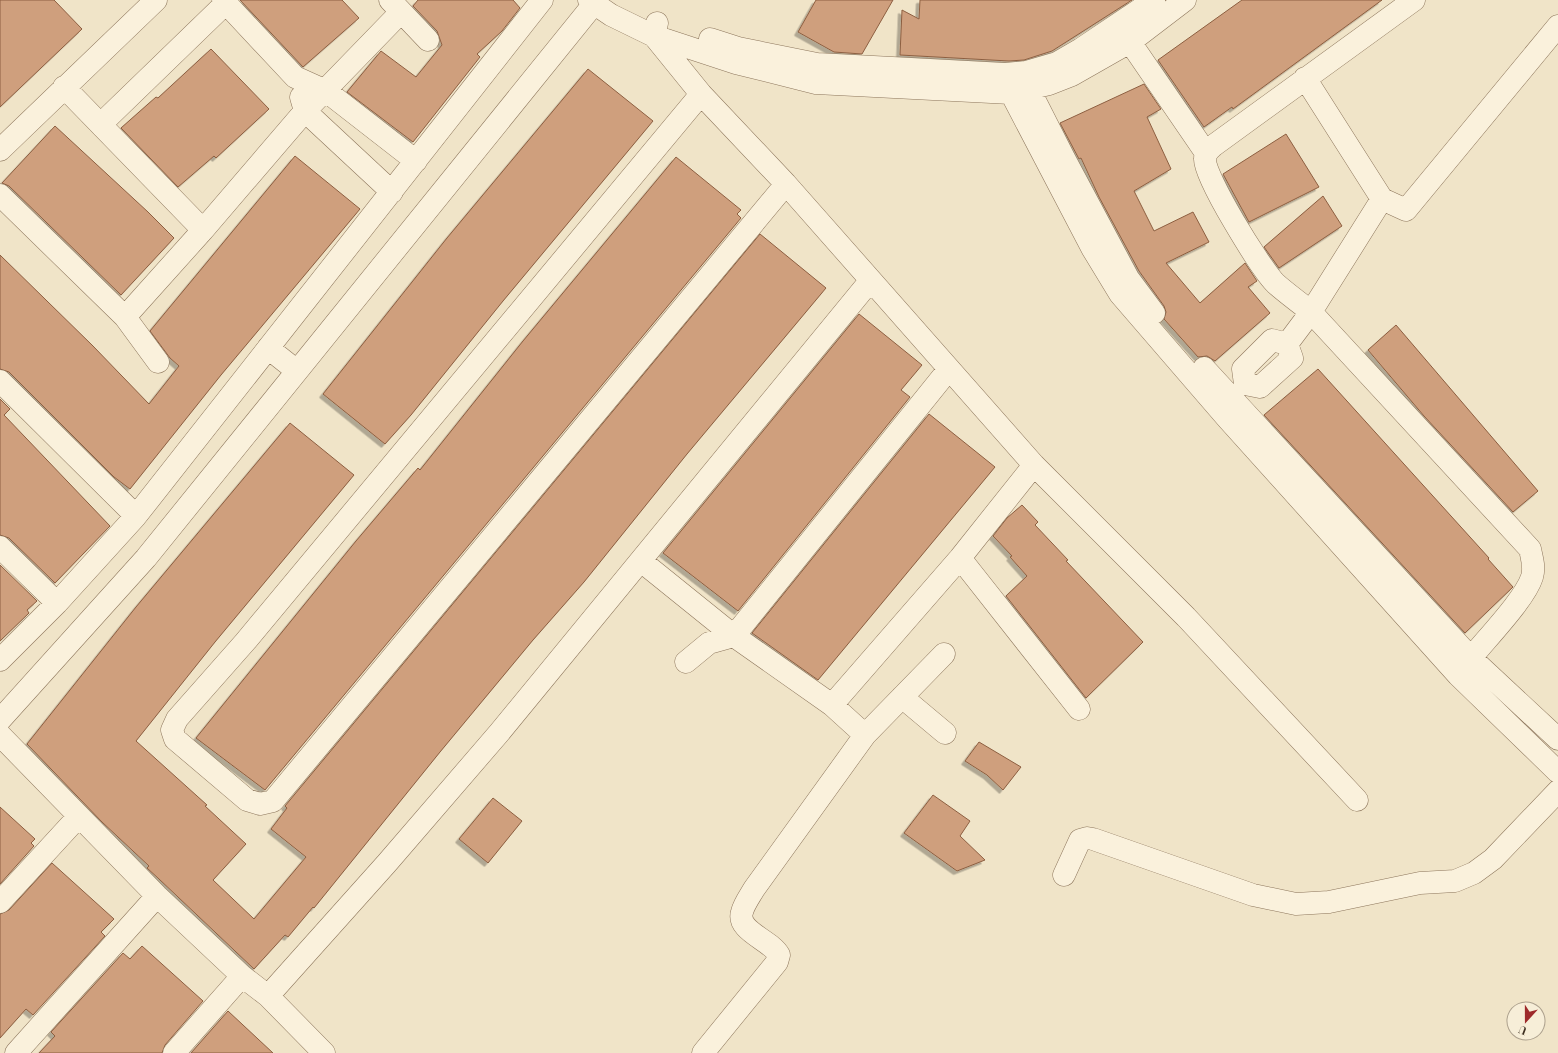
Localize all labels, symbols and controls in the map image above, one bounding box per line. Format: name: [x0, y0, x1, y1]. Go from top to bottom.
north arrow: [1506, 1001, 1546, 1041]
text: U: [1516, 1022, 1528, 1039]

